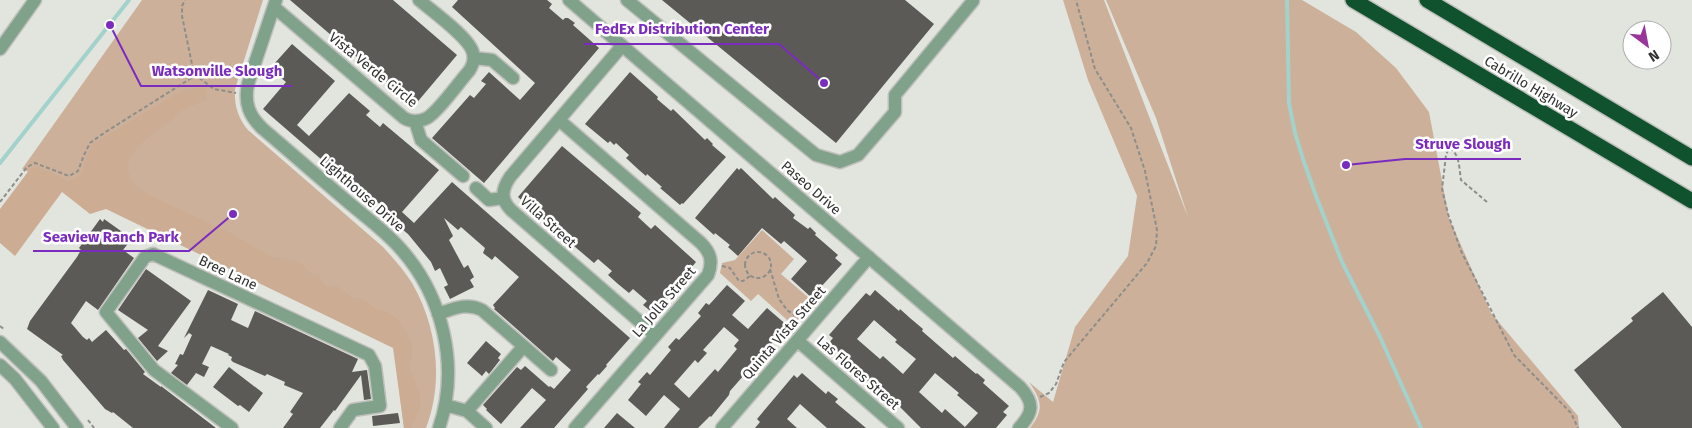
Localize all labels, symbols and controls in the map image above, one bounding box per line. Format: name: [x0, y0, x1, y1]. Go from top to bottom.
callout: FedEx Distribution Center: [584, 14, 779, 44]
text: FedEx Distribution Center: [595, 20, 770, 38]
north arrow: [1622, 20, 1672, 70]
street label: Vista Verde Circle: [325, 29, 421, 111]
text: N: [1645, 46, 1662, 65]
street label: Cabrillo Highway: [1481, 52, 1581, 122]
callout: Watsonville Slough: [141, 56, 292, 86]
text: Watsonville Slough: [152, 62, 282, 80]
callout: Struve Slough: [1405, 129, 1521, 159]
text: Struve Slough: [1415, 135, 1511, 153]
street label: Lighthouse Drive: [316, 153, 408, 235]
street label: Paseo Drive: [778, 157, 844, 219]
street label: Villa Street: [517, 193, 580, 252]
callout: Seaview Ranch Park: [33, 221, 189, 251]
text: Seaview Ranch Park: [43, 228, 180, 246]
street label: Bree Lane: [196, 252, 260, 294]
street label: La Jolla Street: [629, 262, 700, 341]
street label: Quinta Vista Street: [739, 282, 830, 383]
street label: Las Flores Street: [813, 332, 904, 414]

